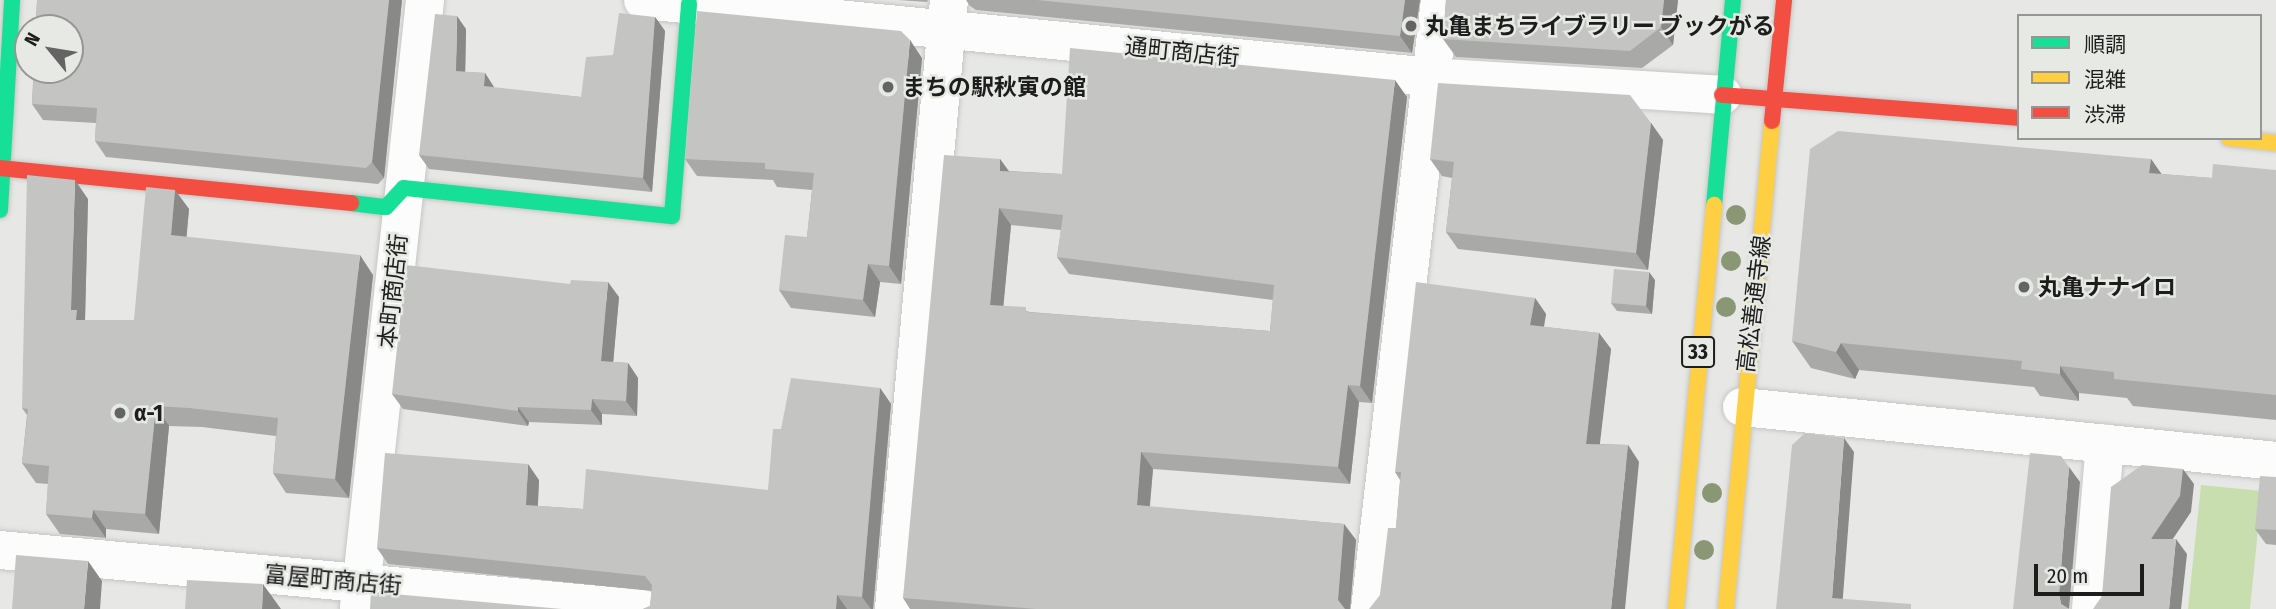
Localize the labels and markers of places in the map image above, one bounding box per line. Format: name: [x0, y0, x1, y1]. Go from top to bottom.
place label: 丸亀まちライブラリー ブックがる: [1425, 12, 1775, 40]
marker: 丸亀まちライブラリー ブックがる: [1403, 18, 1419, 34]
place label: まちの駅秋寅の館: [902, 73, 1086, 101]
marker: まちの駅秋寅の館: [880, 79, 896, 95]
place label: 丸亀ナナイロ: [2038, 273, 2176, 301]
marker: 丸亀ナナイロ: [2016, 279, 2032, 295]
place label: α-1: [134, 399, 163, 427]
marker: α-1: [112, 405, 128, 421]

